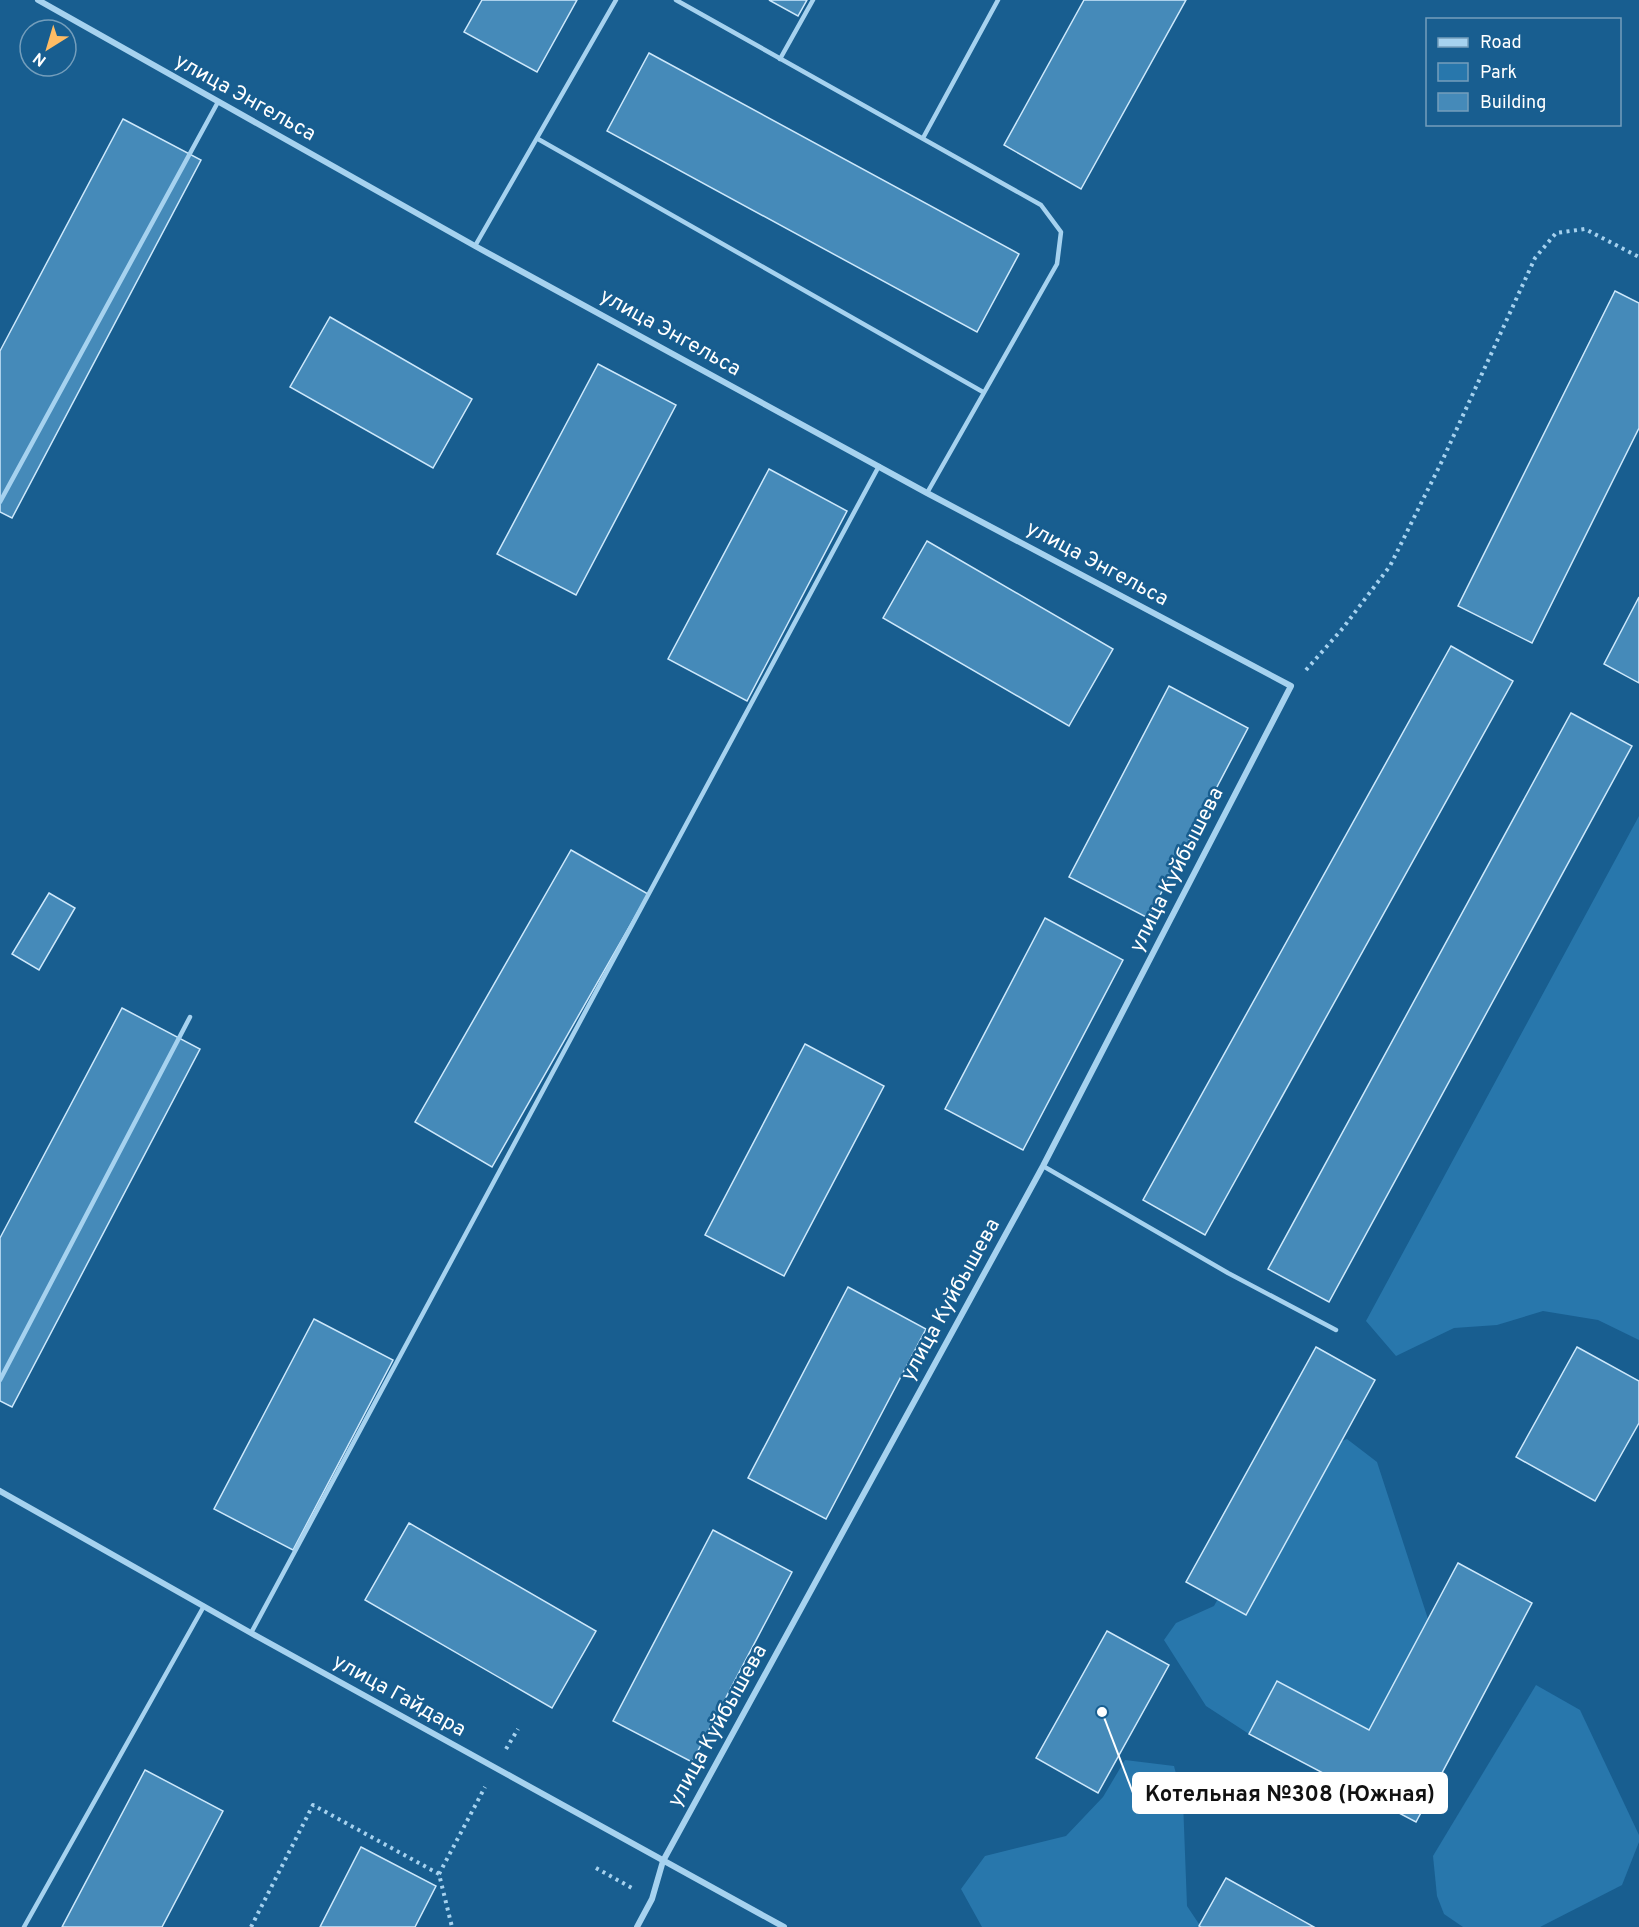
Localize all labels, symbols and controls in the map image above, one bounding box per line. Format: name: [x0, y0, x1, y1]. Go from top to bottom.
north arrow: [18, 18, 78, 78]
legend: [1426, 18, 1621, 126]
text: Road: [1480, 32, 1522, 55]
text: N: [30, 47, 51, 70]
street label: улица Энгельса: [170, 48, 320, 148]
text: Park: [1480, 62, 1517, 85]
text: Building: [1480, 92, 1546, 115]
street label: улица Энгельса: [595, 283, 745, 383]
street label: улица Энгельса: [1021, 515, 1173, 613]
street label: улица Куйбышева: [1124, 783, 1230, 957]
street label: улица Куйбышева: [895, 1214, 1007, 1386]
street label: улица Куйбышева: [662, 1640, 774, 1812]
street label: улица Гайдара: [328, 1648, 470, 1744]
callout: Котельная №308 (Южная): [1133, 1773, 1447, 1813]
text: Котельная №308 (Южная): [1145, 1782, 1435, 1809]

